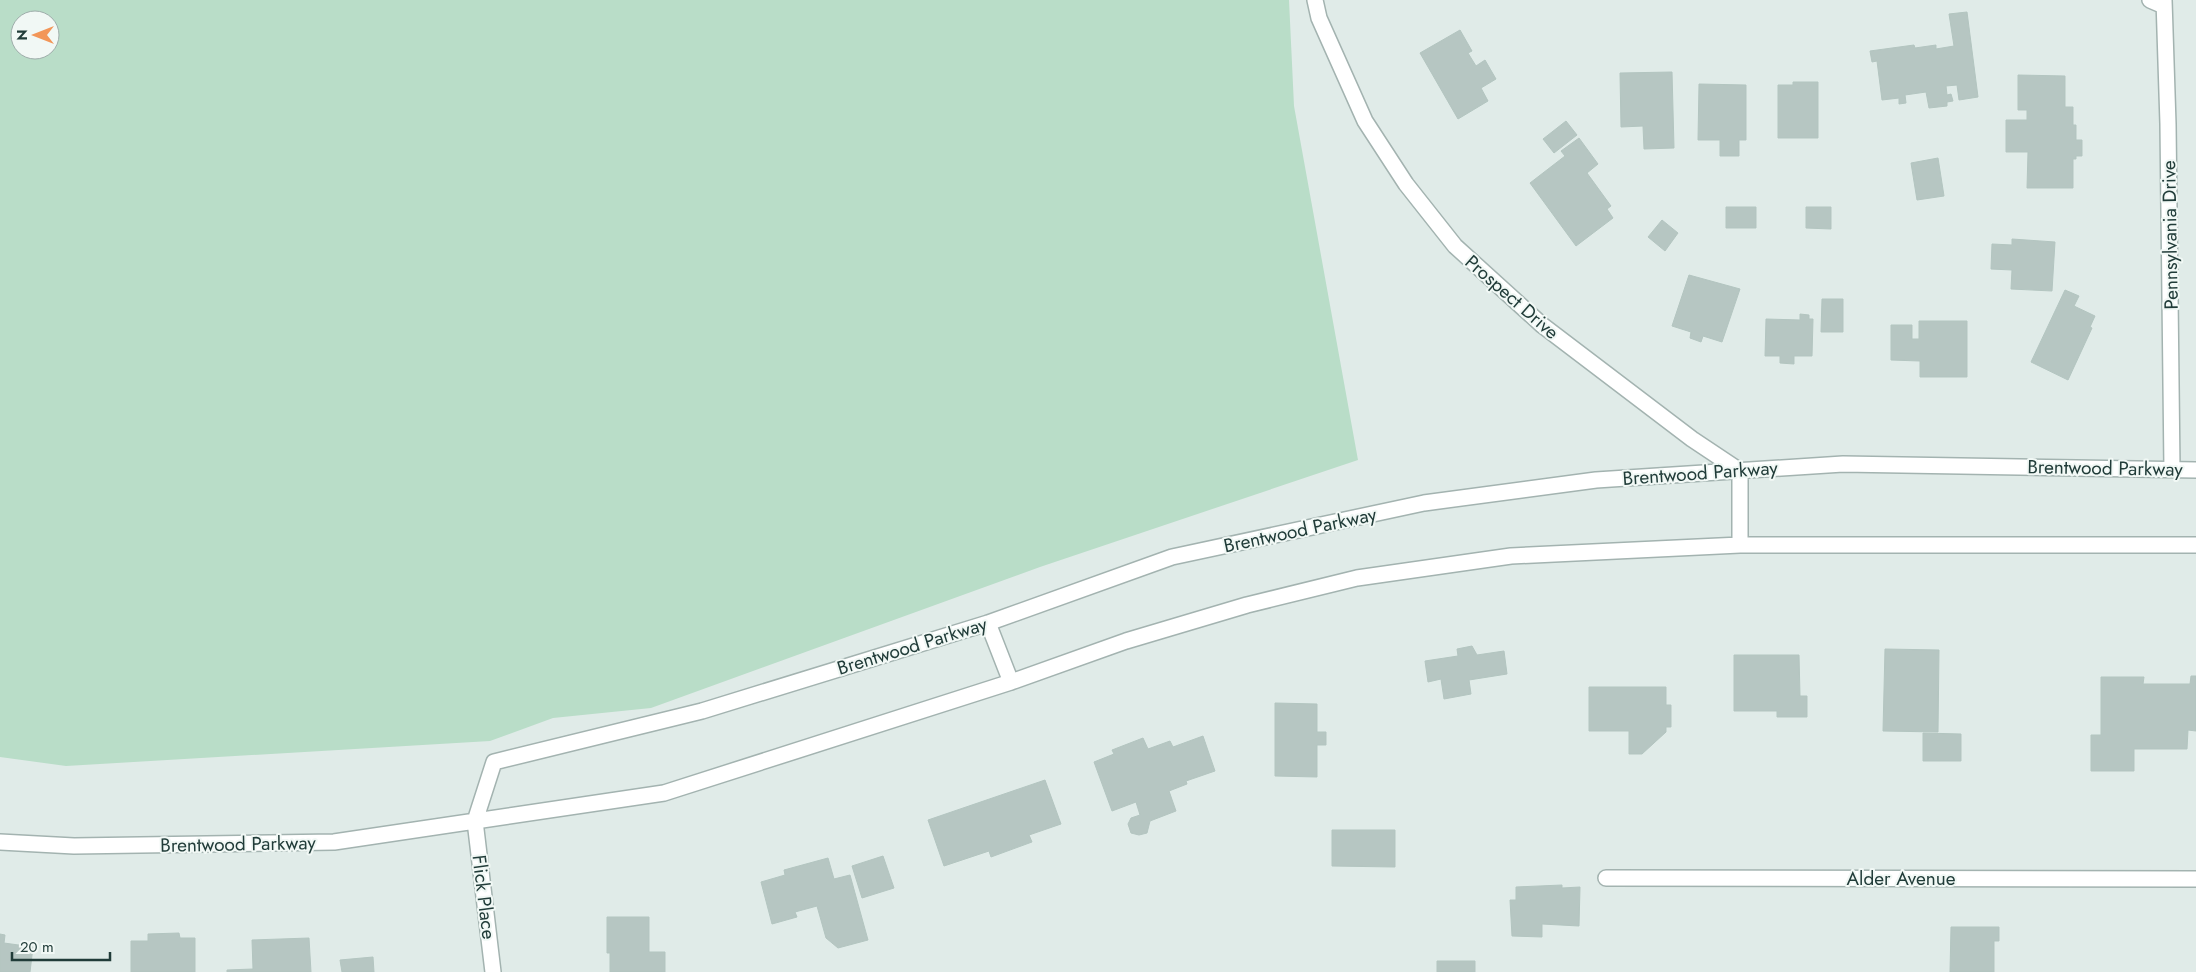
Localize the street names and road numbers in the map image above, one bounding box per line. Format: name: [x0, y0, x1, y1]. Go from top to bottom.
street label: Pennsylvania Drive: [2155, 160, 2185, 310]
street label: Prospect Drive: [1459, 249, 1565, 346]
street label: Brentwood Parkway: [2027, 453, 2184, 483]
street label: Brentwood Parkway: [1621, 454, 1779, 492]
street label: Brentwood Parkway: [1221, 500, 1379, 559]
street label: Brentwood Parkway: [834, 610, 991, 682]
street label: Brentwood Parkway: [160, 829, 317, 859]
street label: Flick Place: [465, 853, 503, 941]
street label: Alder Avenue: [1847, 865, 1956, 892]

